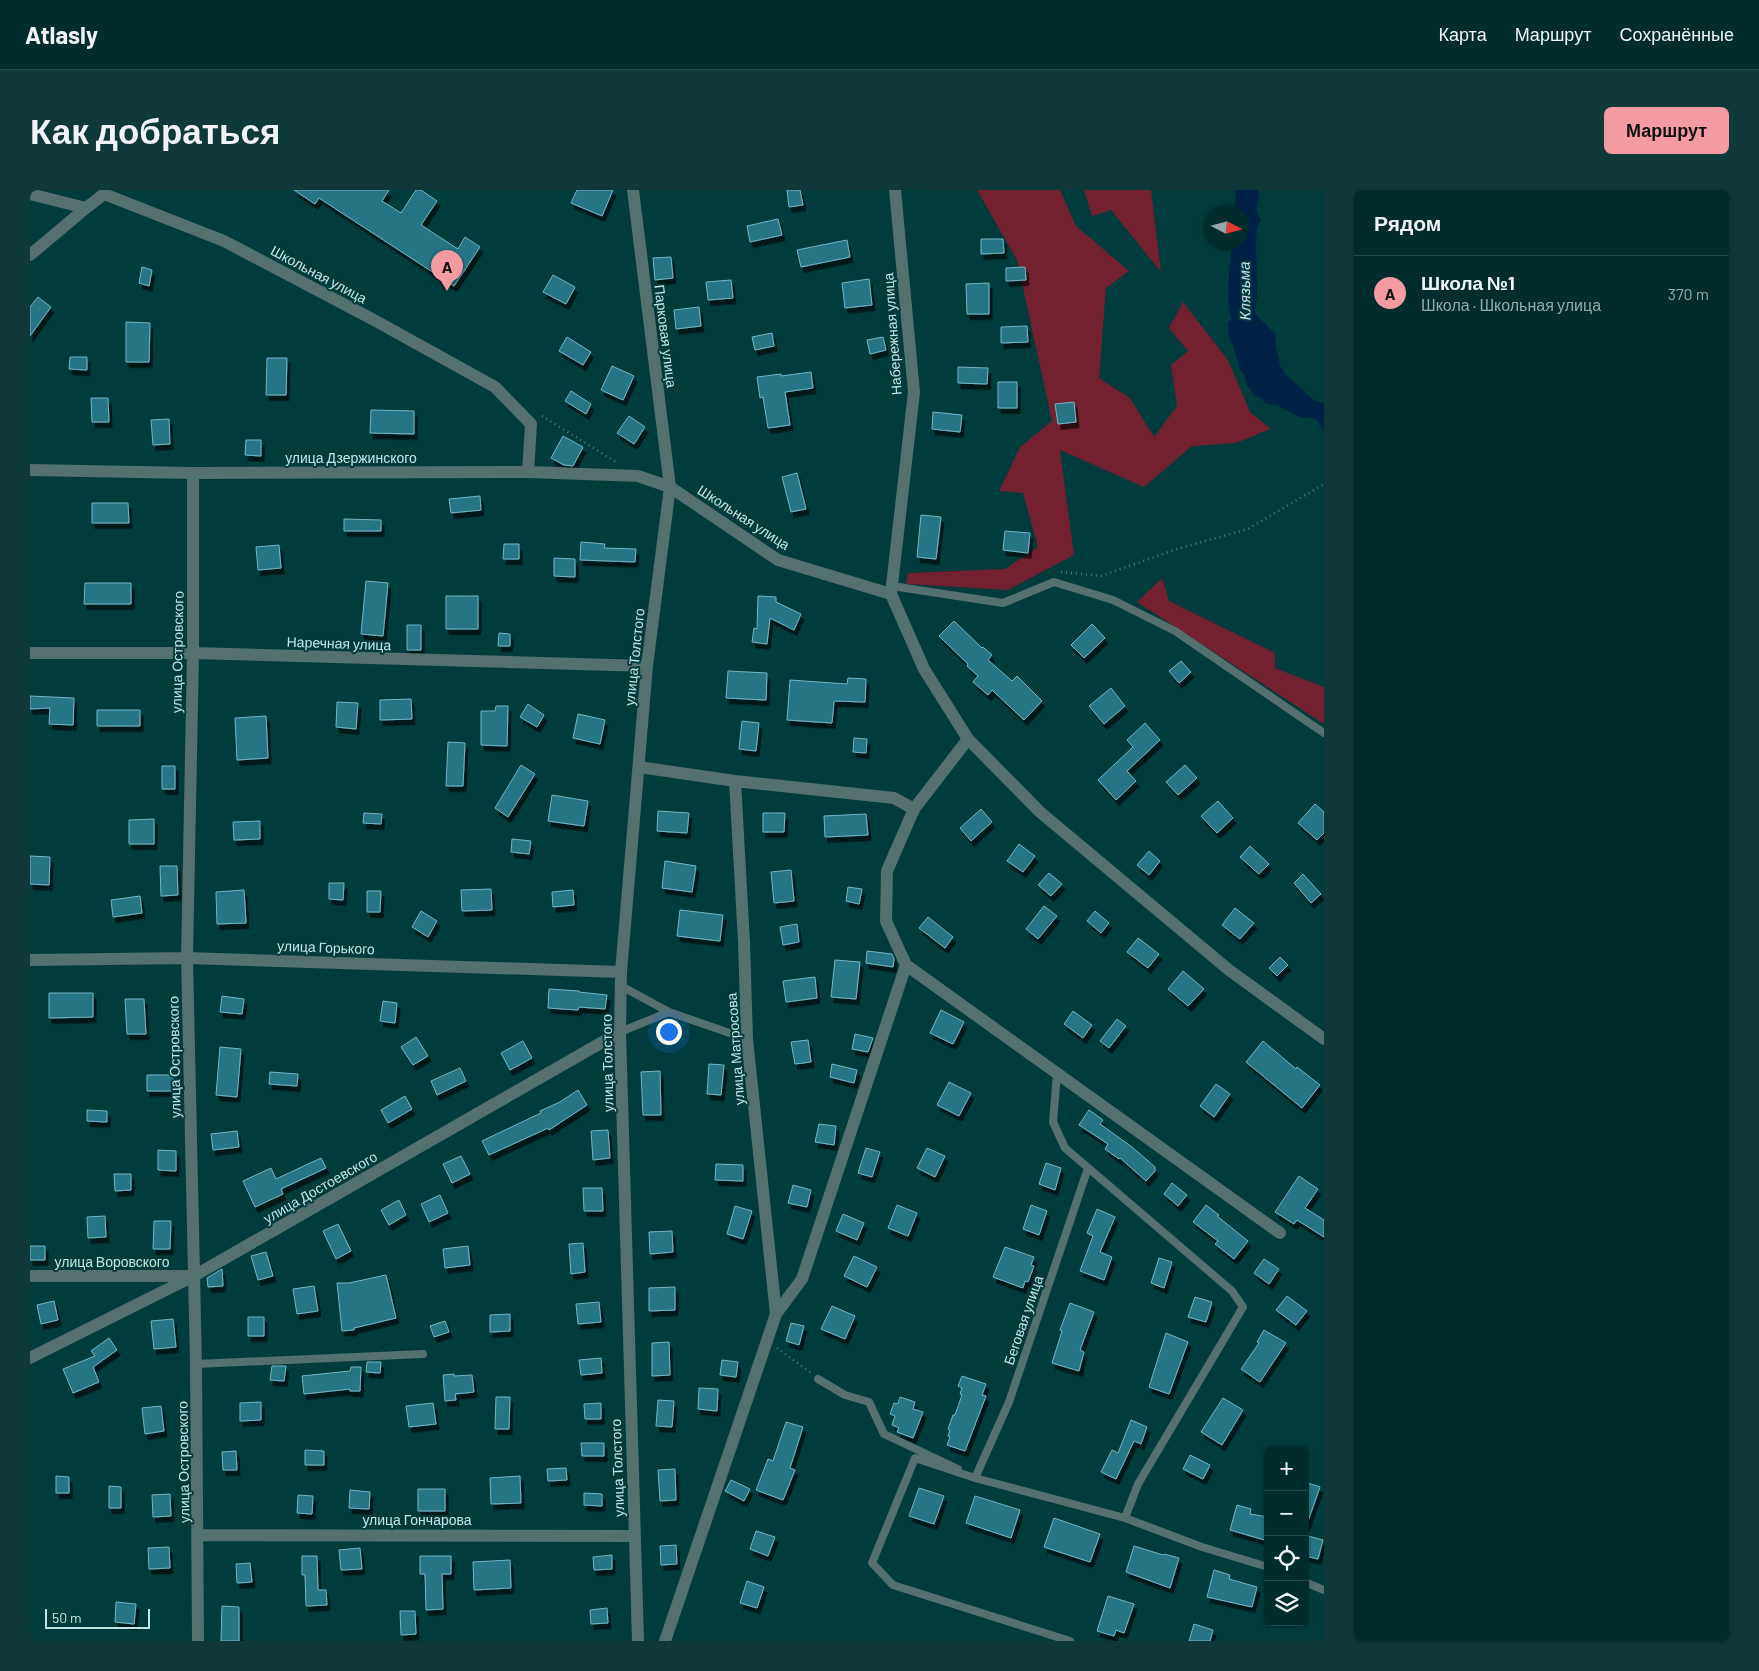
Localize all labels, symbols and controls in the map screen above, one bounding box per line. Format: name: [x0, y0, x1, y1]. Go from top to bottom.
text: Atlasly: [25, 20, 98, 49]
text: Карта: [1439, 23, 1487, 45]
text: Маршрут: [1515, 23, 1591, 45]
text: Сохранённые: [1619, 23, 1734, 45]
button: Маршрут: [1604, 107, 1729, 154]
text: Как добраться: [30, 109, 280, 151]
north arrow: [1204, 205, 1249, 250]
text: Рядом: [1374, 210, 1441, 235]
street label: Школьная улица: [268, 242, 370, 307]
pin: A: [431, 250, 463, 291]
water label: Клязьма: [1234, 261, 1254, 321]
text: Школа №1: [1421, 271, 1515, 294]
street label: Набережная улица: [879, 272, 905, 396]
street label: Парковая улица: [651, 284, 681, 389]
text: A: [1385, 284, 1395, 303]
text: 370 m: [1668, 284, 1709, 303]
text: Школа · Школьная улица: [1421, 295, 1601, 314]
street label: улица Дзержинского: [285, 449, 417, 466]
street label: Школьная улица: [695, 481, 793, 553]
street label: улица Островского: [167, 591, 187, 713]
street label: улица Толстого: [620, 607, 648, 707]
street label: Наречная улица: [286, 633, 392, 653]
street label: улица Горького: [277, 937, 375, 957]
street label: улица Матросова: [723, 992, 747, 1106]
street label: улица Островского: [164, 996, 184, 1118]
street label: улица Толстого: [598, 1014, 616, 1112]
your location: [656, 1019, 682, 1045]
street label: улица Достоевского: [260, 1147, 380, 1226]
street label: улица Воровского: [55, 1253, 170, 1270]
street label: Беговая улица: [1000, 1273, 1046, 1367]
street label: улица Островского: [173, 1401, 193, 1523]
street label: улица Толстого: [607, 1419, 627, 1517]
map controls: [1264, 1446, 1309, 1626]
button: +: [1264, 1446, 1309, 1491]
button: −: [1264, 1491, 1309, 1536]
street label: улица Гончарова: [362, 1511, 472, 1528]
button: locate: [1264, 1536, 1309, 1581]
button: layers: [1264, 1581, 1309, 1626]
scale bar: [45, 1606, 150, 1629]
text: 50 m: [52, 1609, 81, 1626]

